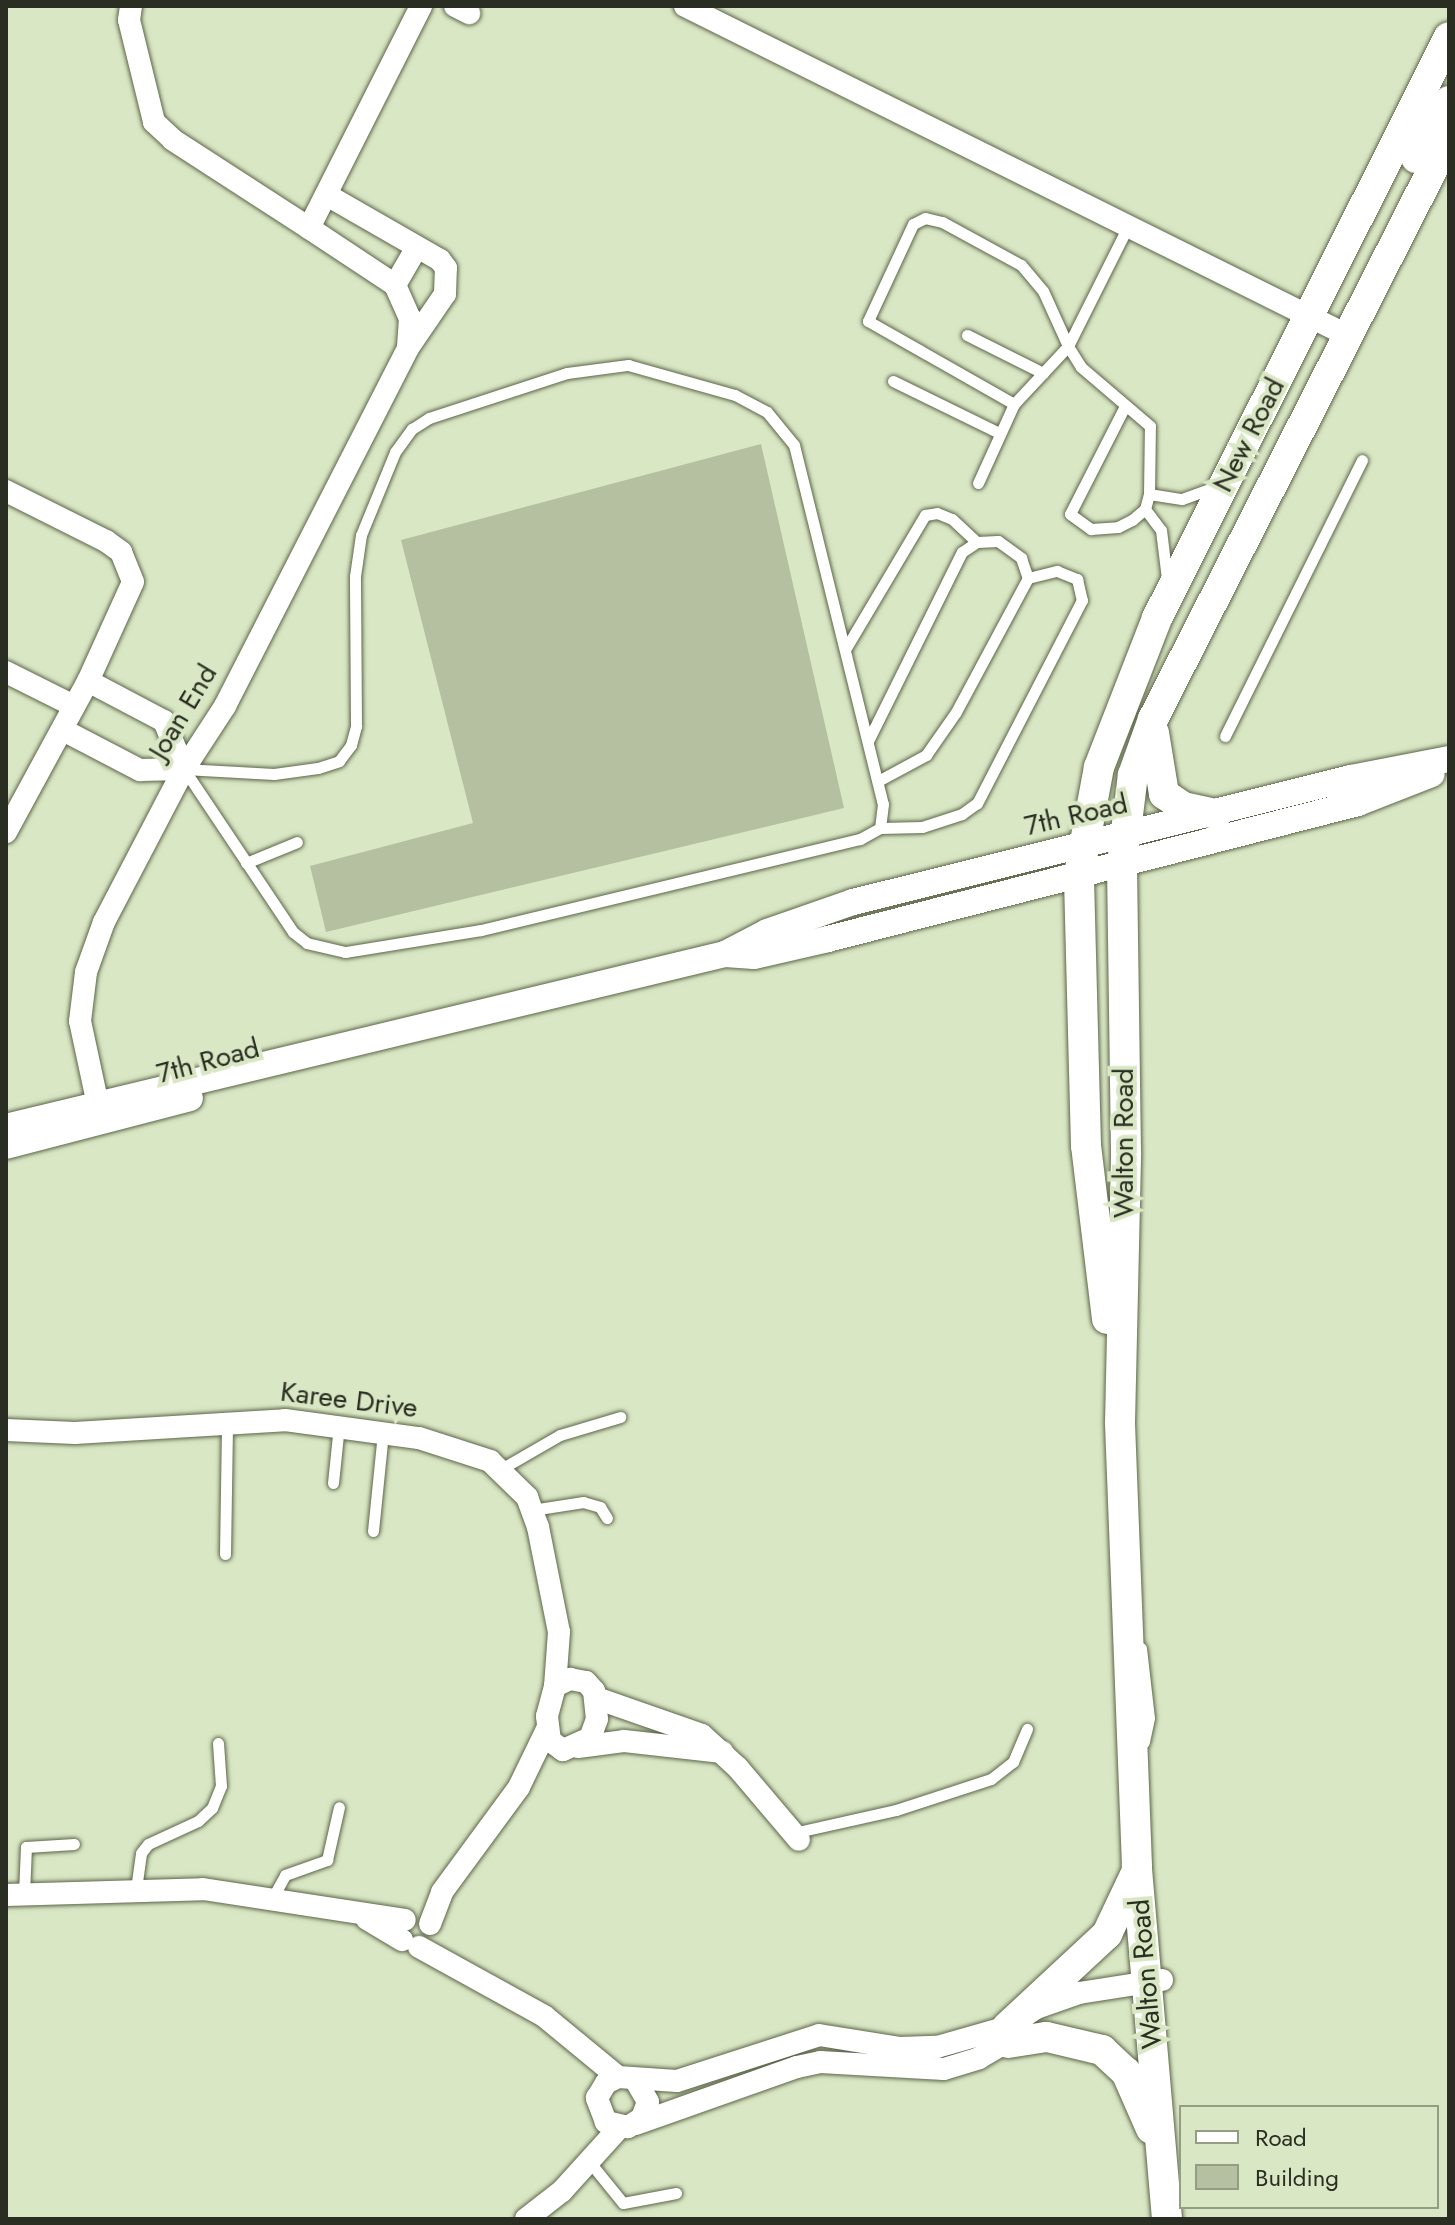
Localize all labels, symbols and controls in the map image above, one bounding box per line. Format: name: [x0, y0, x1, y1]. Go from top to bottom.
street label: New Road: [1206, 372, 1292, 498]
street label: Joan End: [142, 659, 224, 765]
street label: 7th Road: [1021, 787, 1131, 843]
street label: 7th Road: [153, 1031, 263, 1091]
street label: Walton Road: [1107, 1068, 1141, 1218]
street label: Karee Drive: [278, 1375, 420, 1425]
street label: Walton Road: [1123, 1898, 1169, 2050]
legend: [1179, 2105, 1439, 2209]
text: Road: [1255, 2120, 1307, 2155]
text: Building: [1255, 2160, 1339, 2195]

